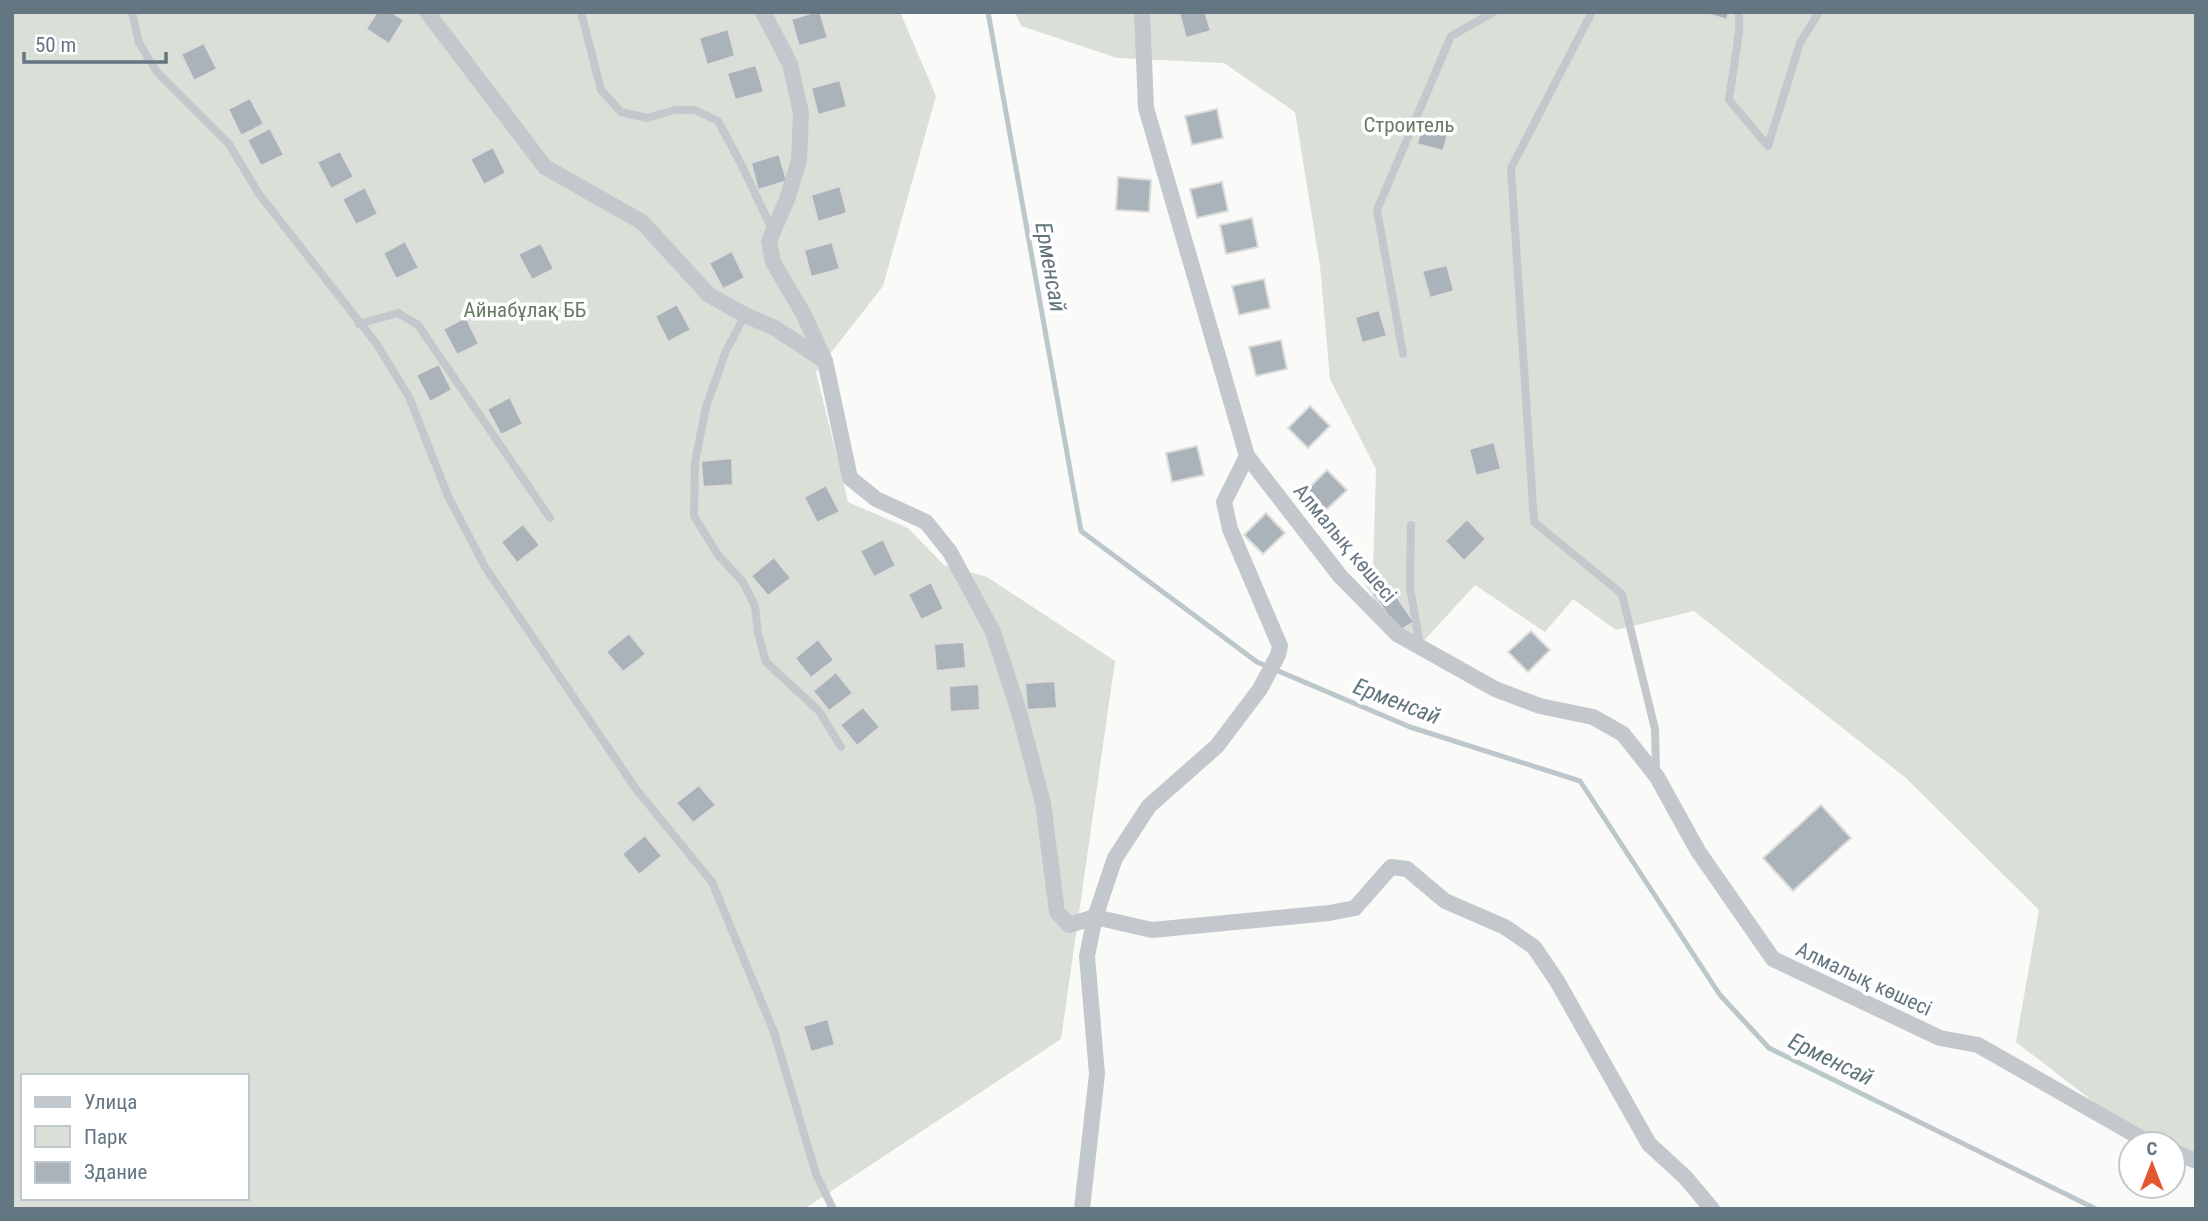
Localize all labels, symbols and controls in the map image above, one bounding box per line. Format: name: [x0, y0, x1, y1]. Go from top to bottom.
scale bar: [24, 21, 166, 65]
text: 50 m: [35, 33, 76, 57]
park label: Строитель: [1363, 113, 1455, 137]
water label: Ерменсай: [1029, 220, 1072, 314]
park label: Айнабұлақ ББ: [464, 298, 586, 322]
street label: Алмалық көшесі: [1289, 479, 1401, 607]
water label: Ерменсай: [1350, 673, 1444, 730]
street label: Алмалық көшесі: [1792, 937, 1936, 1021]
water label: Ерменсай: [1784, 1027, 1877, 1091]
legend: [21, 1074, 248, 1200]
text: Улица: [84, 1090, 137, 1114]
text: Парк: [84, 1125, 128, 1149]
north arrow: [2117, 1130, 2187, 1200]
text: С: [2147, 1137, 2158, 1160]
text: Здание: [84, 1160, 148, 1184]

